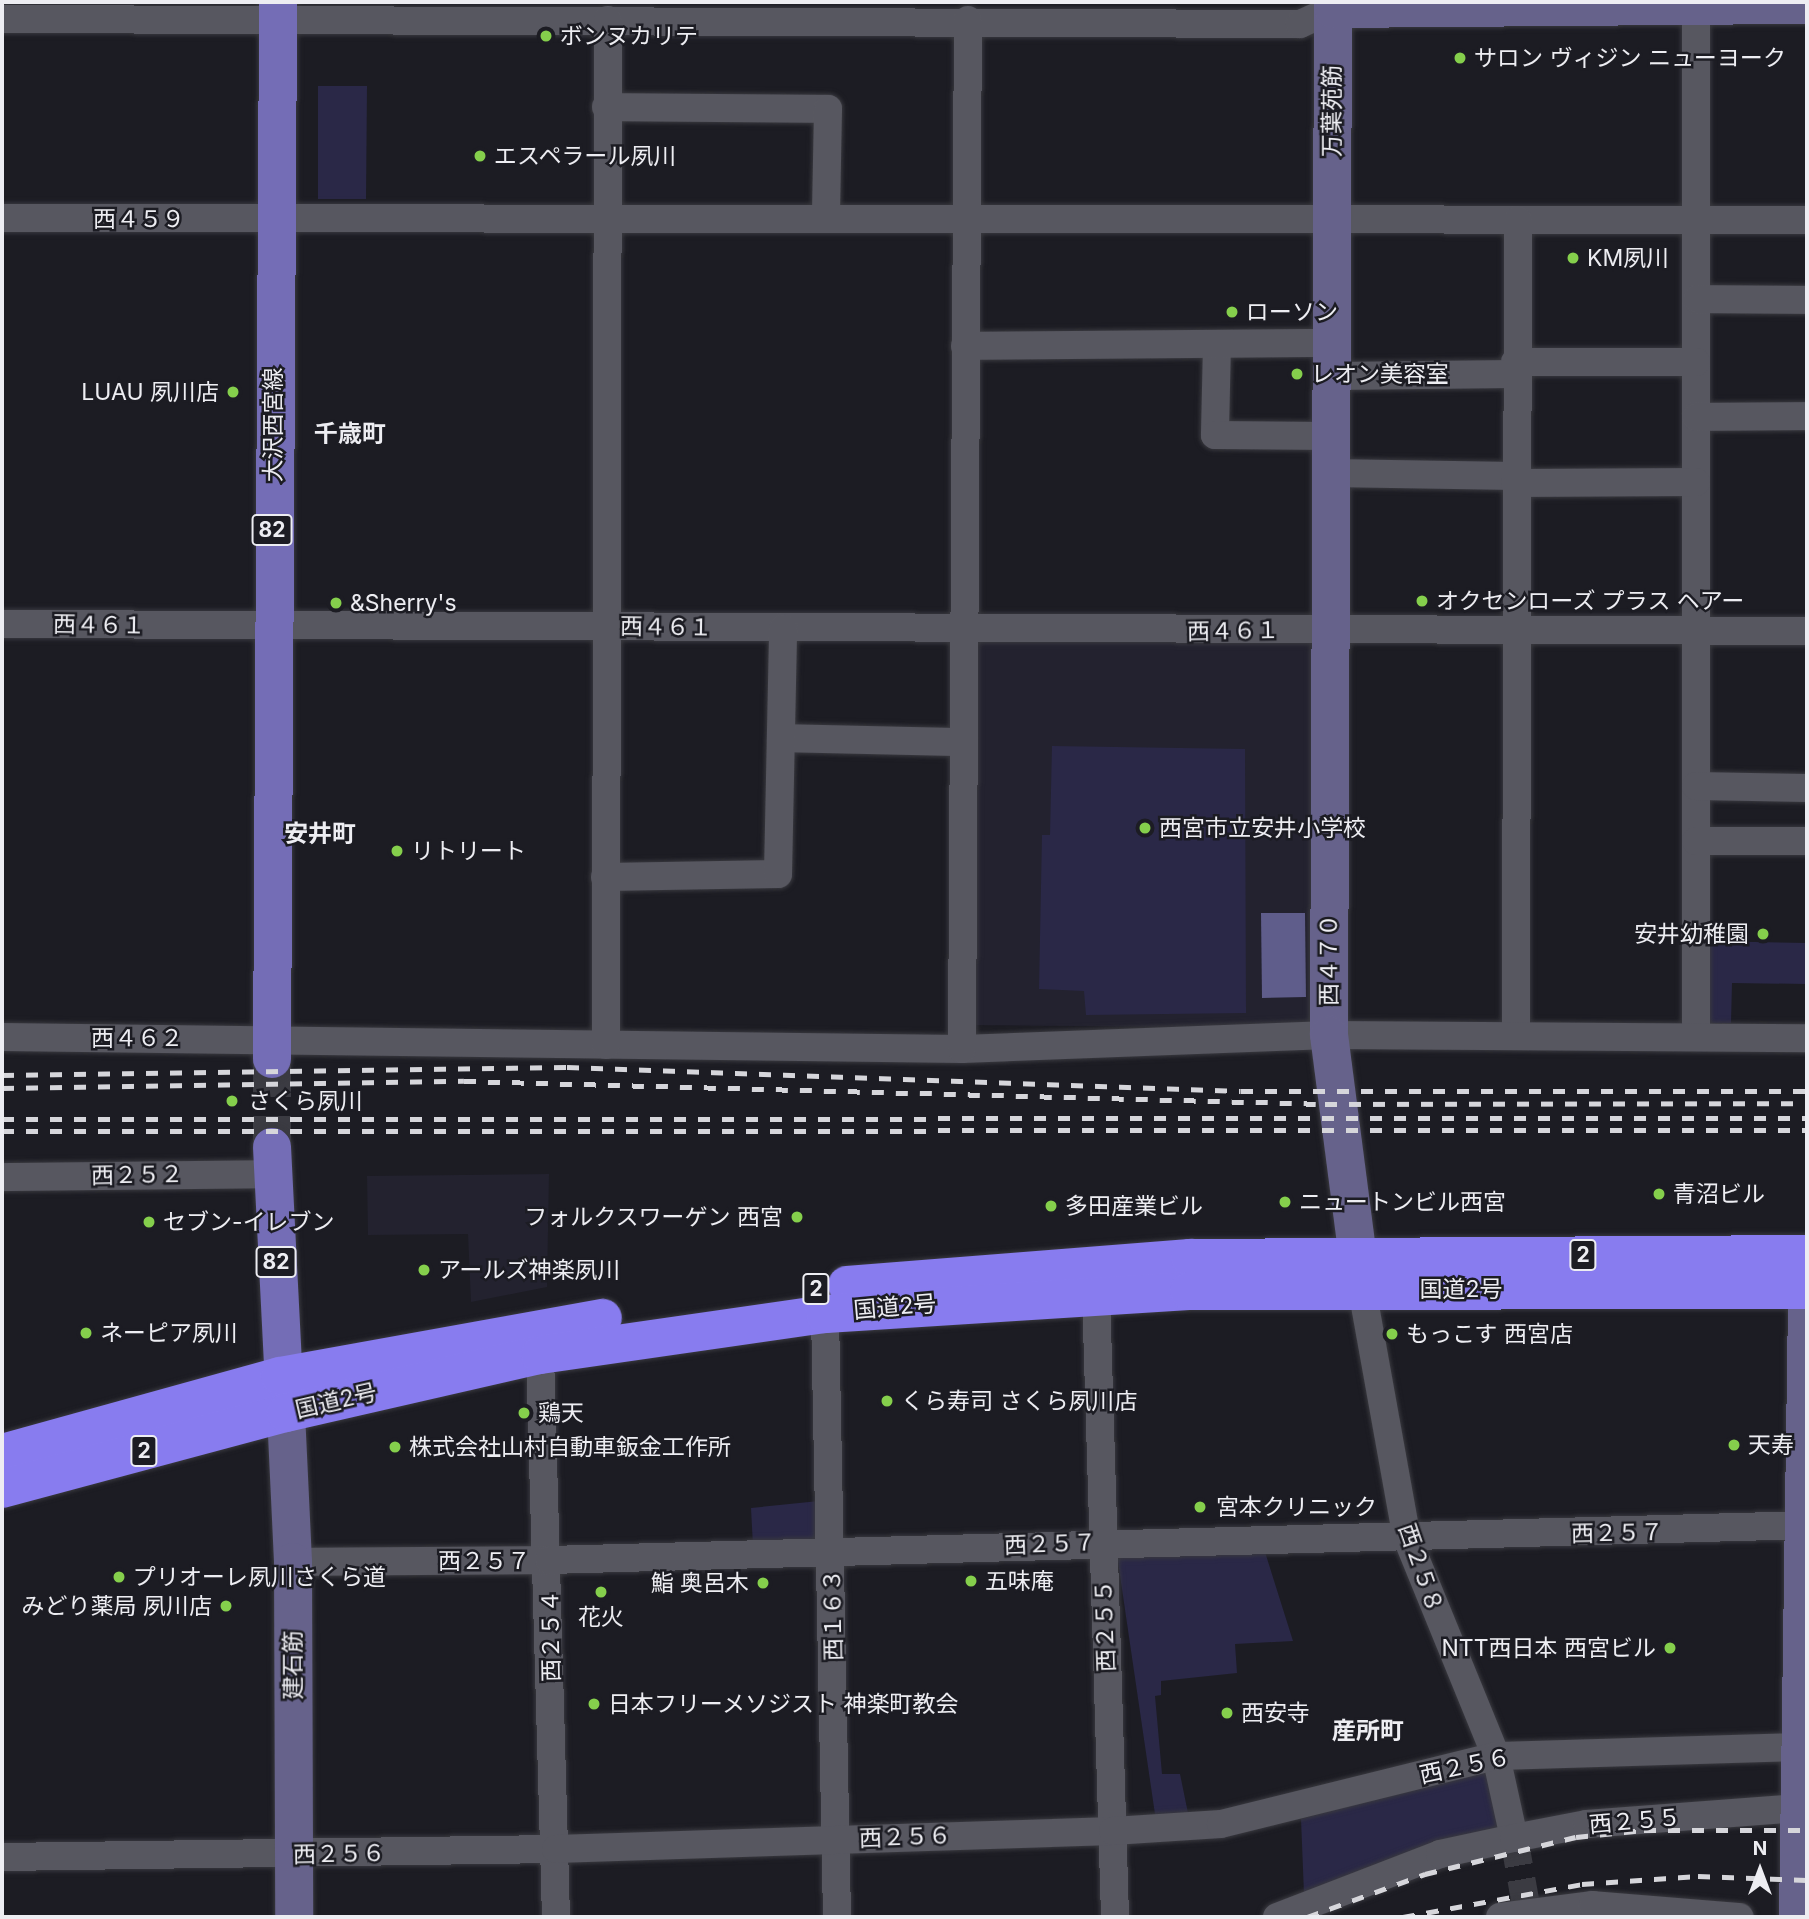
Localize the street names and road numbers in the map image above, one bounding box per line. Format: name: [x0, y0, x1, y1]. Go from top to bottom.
street label: 万葉苑筋: [1318, 65, 1346, 157]
street label: 西４５９: [93, 205, 185, 233]
street label: 大沢西宮線: [259, 368, 287, 482]
road number: 82: [251, 512, 293, 548]
street label: 西４６１: [53, 610, 145, 640]
street label: 西４６１: [620, 612, 712, 642]
street label: 西４６１: [1187, 616, 1279, 646]
street label: 西４７０: [1315, 914, 1343, 1006]
street label: 西４６２: [91, 1024, 183, 1052]
street label: 西２５２: [91, 1160, 183, 1190]
road number: 2: [1569, 1238, 1597, 1272]
road number: 82: [255, 1244, 297, 1280]
road number: 2: [802, 1272, 830, 1306]
street label: 国道2号: [1419, 1275, 1503, 1303]
street label: 国道2号: [852, 1290, 938, 1324]
street label: 国道2号: [292, 1378, 380, 1424]
road number: 2: [130, 1434, 158, 1468]
street label: 西２５７: [1571, 1518, 1663, 1548]
street label: 西２５８: [1393, 1520, 1449, 1616]
street label: 西２５７: [1004, 1529, 1096, 1559]
street label: 西２５７: [438, 1547, 530, 1575]
street label: 西１６３: [818, 1569, 848, 1661]
street label: 西２５５: [1090, 1580, 1120, 1672]
street label: 西２５４: [536, 1590, 566, 1682]
street label: 建石筋: [279, 1631, 307, 1699]
street label: 西２５６: [1417, 1743, 1513, 1789]
street label: 西２５５: [1588, 1803, 1682, 1839]
street label: 西２５６: [859, 1822, 951, 1852]
street label: 西２５６: [293, 1839, 385, 1869]

